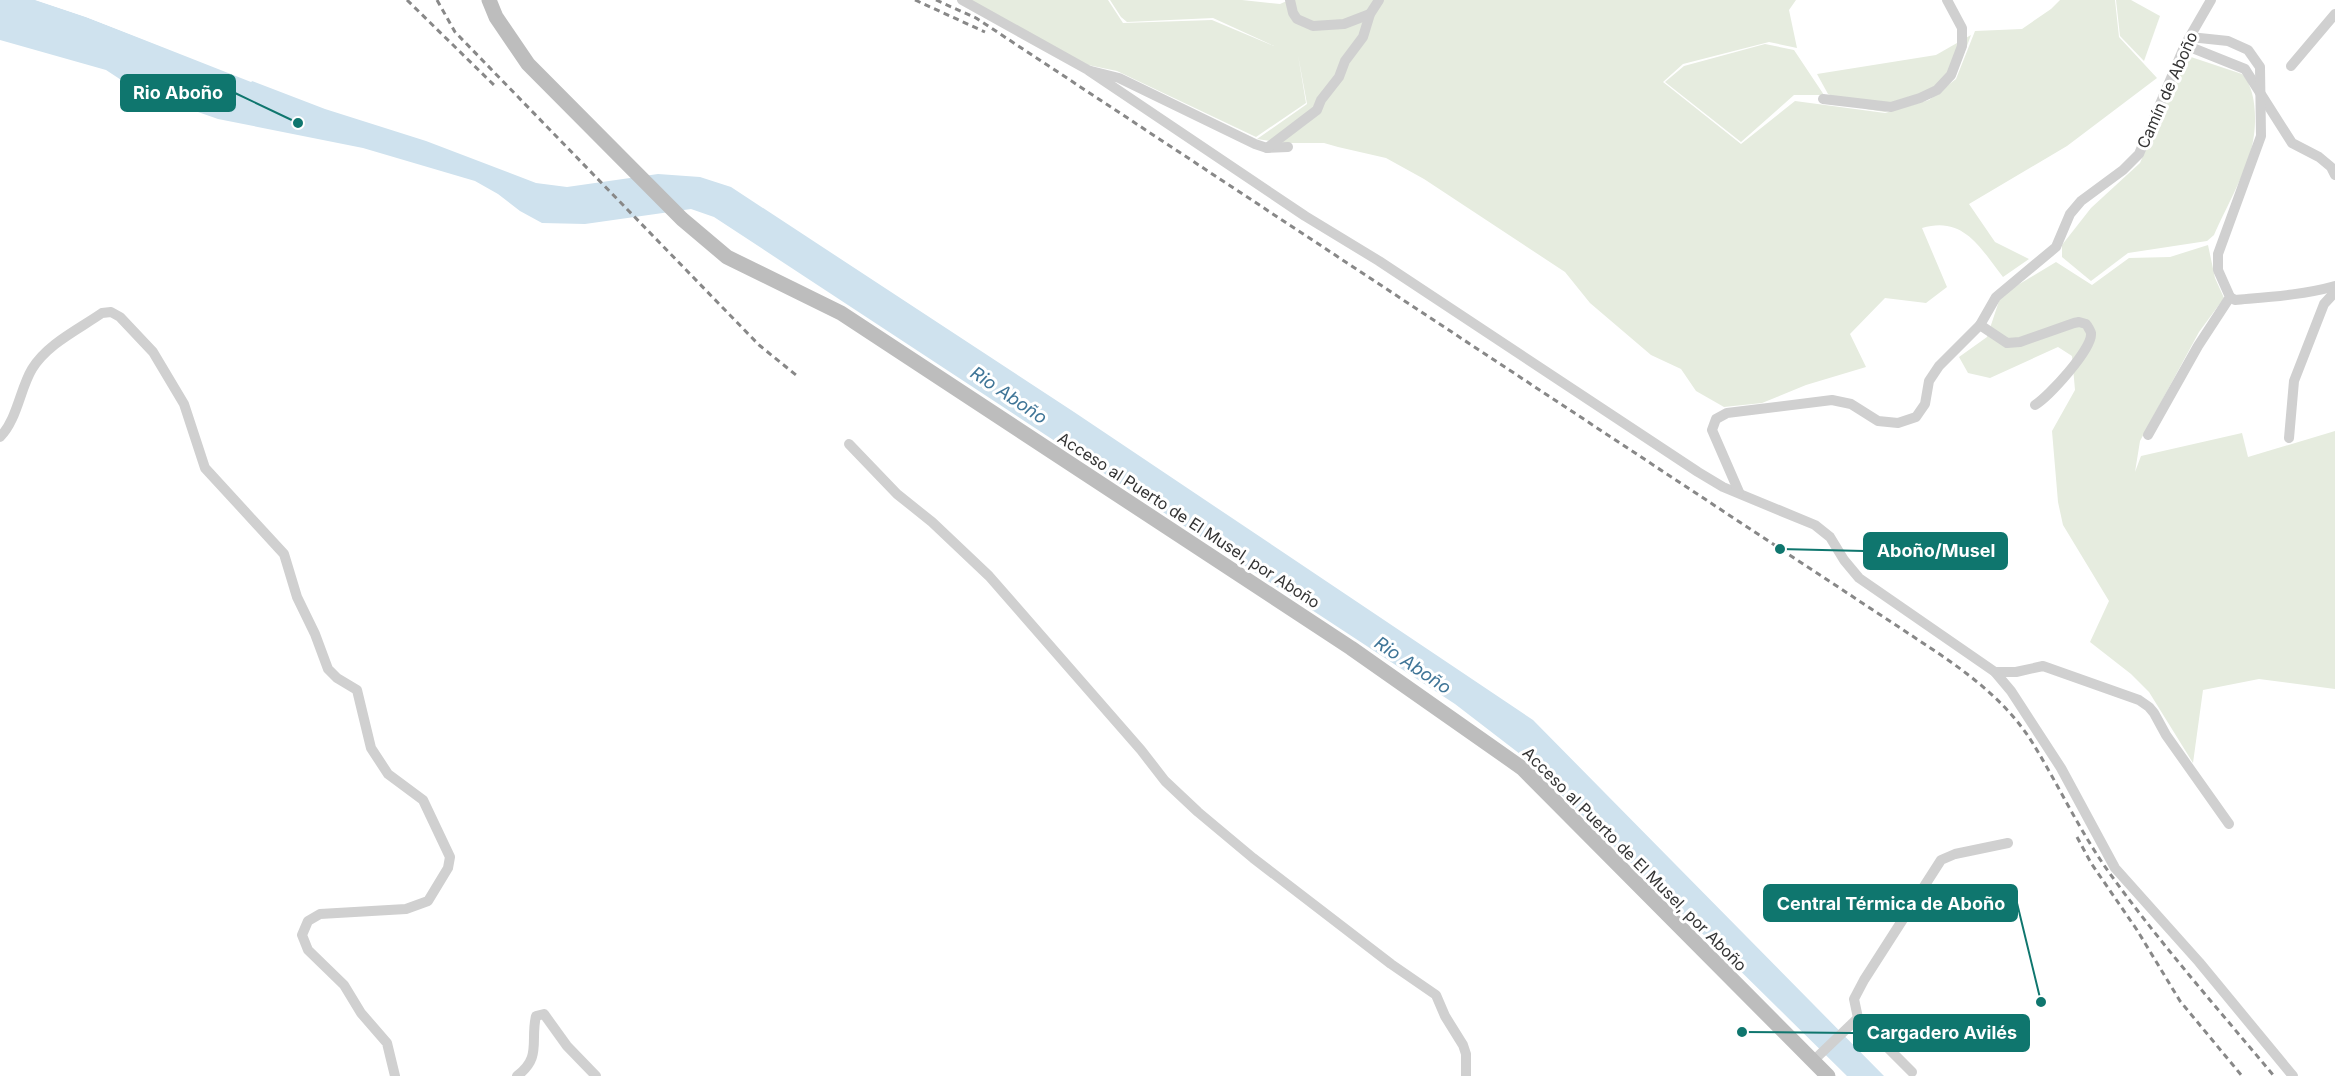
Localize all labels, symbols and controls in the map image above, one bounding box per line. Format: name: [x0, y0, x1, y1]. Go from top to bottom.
street label: Camín de Aboño: [2132, 29, 2202, 151]
callout: Rio Aboño: [121, 75, 235, 111]
text: Rio Aboño: [133, 82, 223, 103]
water label: Rio Aboño: [967, 362, 1051, 428]
street label: Acceso al Puerto de El Musel, por Aboño: [1054, 428, 1324, 612]
callout: Aboño/Musel: [1864, 533, 2007, 569]
text: Aboño/Musel: [1877, 540, 1995, 561]
water label: Rio Aboño: [1371, 632, 1455, 698]
street label: Acceso al Puerto de El Musel, por Aboño: [1519, 743, 1751, 975]
callout: Central Térmica de Aboño: [1764, 885, 2017, 921]
text: Central Térmica de Aboño: [1777, 893, 2005, 914]
callout: Cargadero Avilés: [1854, 1015, 2029, 1051]
text: Cargadero Avilés: [1867, 1022, 2017, 1043]

